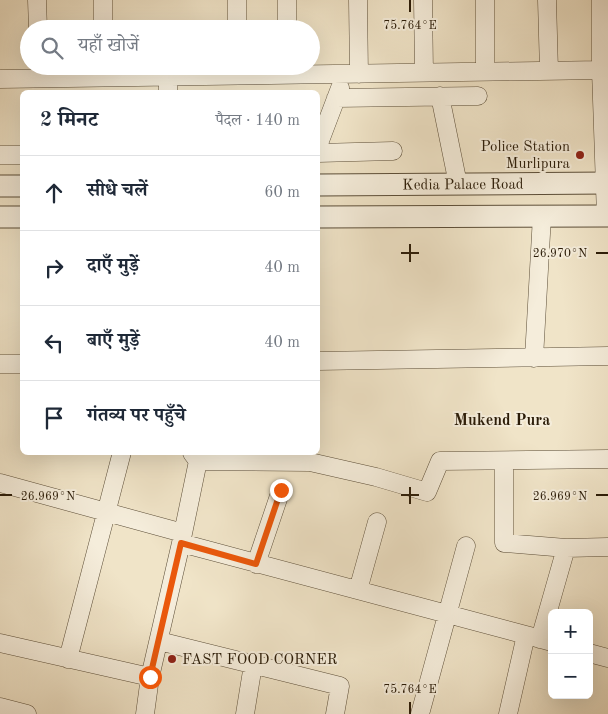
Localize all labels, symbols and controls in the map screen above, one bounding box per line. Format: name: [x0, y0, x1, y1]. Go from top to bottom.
text: 75.764°E: [383, 19, 437, 32]
search box: [20, 20, 320, 75]
icon: search: [38, 34, 66, 62]
text: यहाँ खोजें: [78, 37, 139, 56]
text: 2 मिनट: [40, 110, 98, 131]
text: पैदल · 140 m: [215, 113, 300, 129]
place label: Police Station Murlipura: [481, 140, 571, 172]
marker: Police Station Murlipura: [574, 149, 586, 161]
street label: Kedia Palace Road: [402, 178, 524, 193]
icon: ahead: [40, 179, 68, 207]
text: सीधे चलें: [87, 182, 147, 201]
text: 60 m: [264, 185, 300, 201]
text: 26.970°N: [533, 248, 587, 260]
icon: right: [40, 254, 68, 282]
text: दाएँ मुड़ें: [87, 257, 139, 276]
text: 40 m: [264, 260, 300, 276]
icon: left: [40, 329, 68, 357]
text: बाएँ मुड़ें: [87, 332, 139, 351]
text: 40 m: [264, 335, 300, 351]
icon: arrive: [40, 404, 68, 432]
text: गंतव्य पर पहुँचे: [87, 407, 186, 426]
district label: Mukend Pura: [454, 413, 550, 429]
route end: [270, 479, 293, 502]
text: 26.969°N: [21, 491, 75, 503]
text: 26.969°N: [533, 491, 587, 503]
map controls: [548, 609, 593, 699]
button: +: [548, 609, 593, 654]
marker: FAST FOOD CORNER: [166, 653, 178, 665]
place label: FAST FOOD CORNER: [182, 653, 338, 668]
button: −: [548, 654, 593, 699]
route start: [139, 666, 162, 689]
text: 75.764°E: [383, 683, 437, 696]

